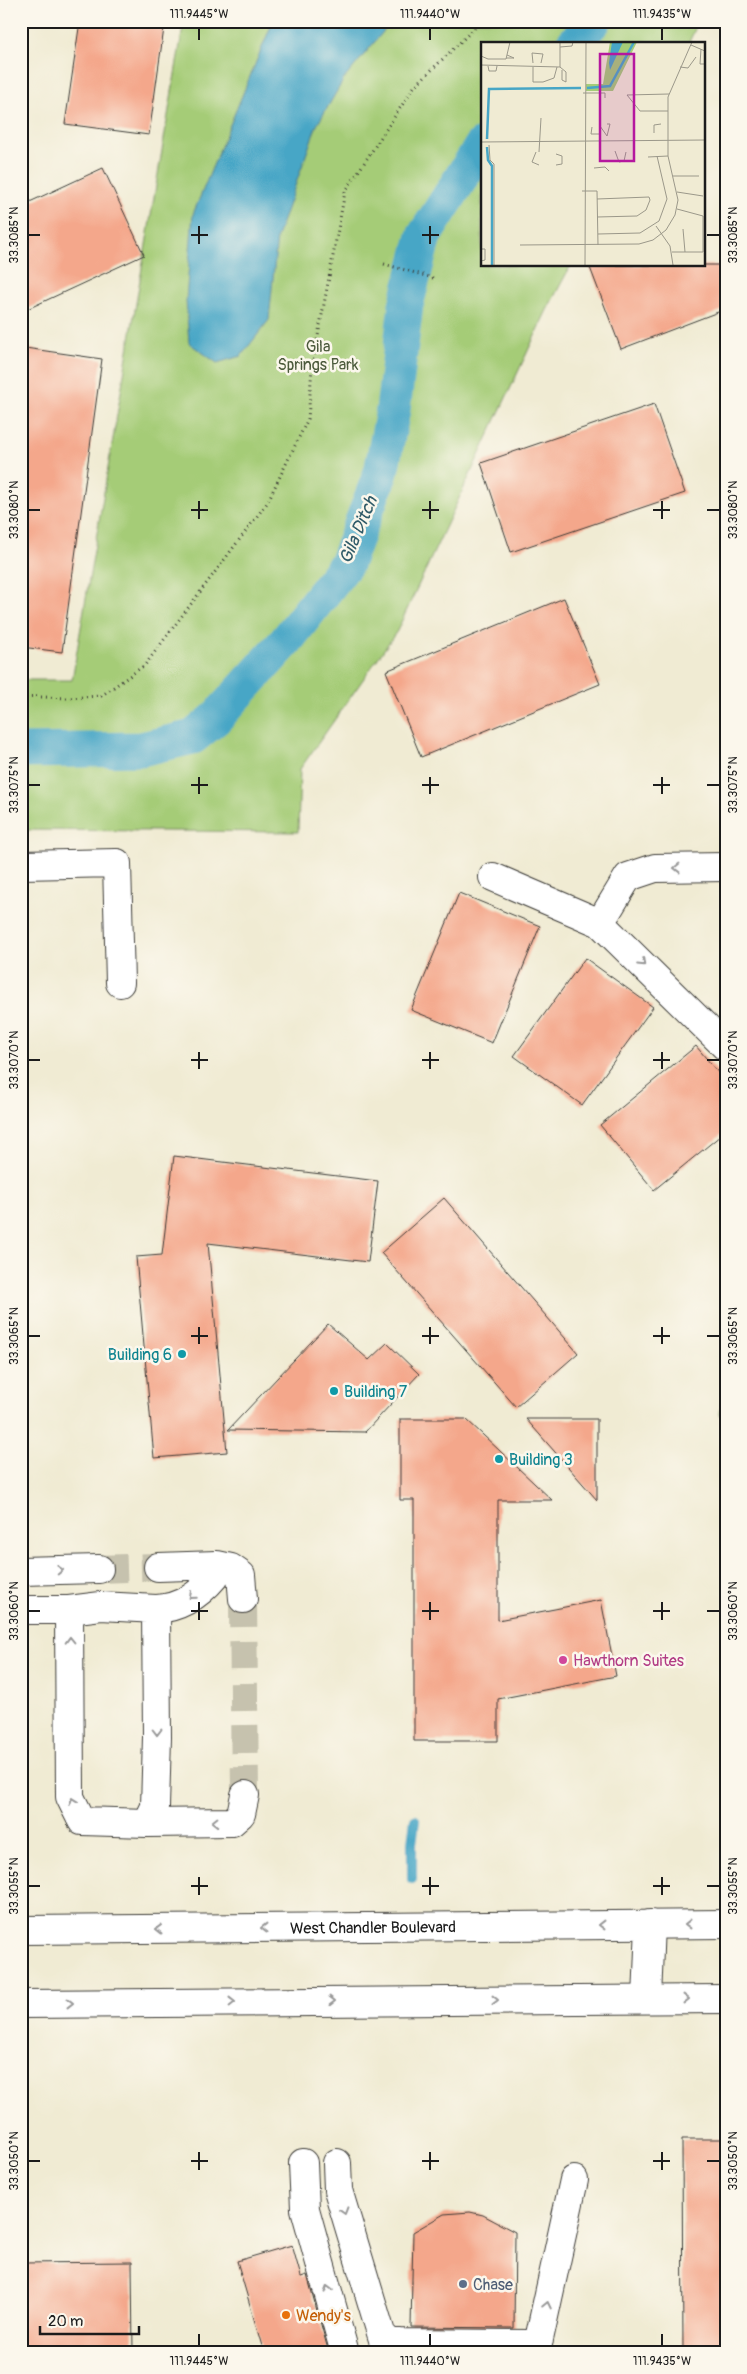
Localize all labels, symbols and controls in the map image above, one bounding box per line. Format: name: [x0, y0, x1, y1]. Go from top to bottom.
text: 111.9445°W: [170, 7, 228, 22]
text: 111.9440°W: [400, 7, 460, 22]
text: 111.9435°W: [633, 7, 691, 22]
inset map: [481, 42, 704, 266]
text: 33.3085°N: [7, 207, 22, 263]
text: 33.3085°N: [726, 207, 741, 263]
park label: Gila Springs Park: [277, 337, 359, 375]
text: 33.3080°N: [7, 481, 22, 539]
text: 33.3080°N: [726, 481, 741, 539]
water label: Gila Ditch: [334, 492, 384, 567]
text: 33.3075°N: [7, 756, 22, 814]
text: 33.3075°N: [726, 756, 741, 814]
one-way arrow: [673, 863, 680, 873]
one-way arrow: [636, 957, 645, 966]
text: 33.3070°N: [7, 1031, 22, 1089]
text: 33.3070°N: [726, 1031, 741, 1089]
text: 33.3065°N: [7, 1307, 22, 1365]
text: 33.3065°N: [726, 1307, 741, 1365]
place label: Building 6: [108, 1345, 172, 1365]
marker: Building 6: [176, 1348, 188, 1360]
place label: Building 7: [344, 1382, 408, 1402]
marker: Building 7: [328, 1385, 340, 1397]
place label: Building 3: [509, 1450, 573, 1470]
marker: Building 3: [493, 1453, 505, 1465]
one-way arrow: [56, 1565, 64, 1575]
text: 33.3060°N: [7, 1581, 22, 1641]
text: 33.3060°N: [726, 1581, 741, 1641]
one-way arrow: [189, 1591, 198, 1599]
one-way arrow: [64, 1635, 75, 1643]
place label: Hawthorn Suites: [573, 1651, 684, 1671]
marker: Hawthorn Suites: [557, 1654, 569, 1666]
one-way arrow: [152, 1729, 162, 1737]
one-way arrow: [69, 1797, 79, 1806]
one-way arrow: [211, 1817, 218, 1827]
text: 33.3055°N: [7, 1857, 22, 1915]
text: 33.3055°N: [726, 1857, 741, 1915]
street label: West Chandler Boulevard: [290, 1917, 456, 1939]
one-way arrow: [684, 1919, 692, 1929]
one-way arrow: [597, 1920, 605, 1930]
one-way arrow: [260, 1923, 268, 1933]
one-way arrow: [155, 1924, 163, 1934]
one-way arrow: [682, 1994, 690, 2004]
one-way arrow: [492, 1995, 499, 2005]
one-way arrow: [329, 1996, 337, 2006]
one-way arrow: [229, 1997, 237, 2007]
one-way arrow: [66, 1998, 74, 2008]
text: 33.3050°N: [7, 2132, 22, 2190]
text: 33.3050°N: [726, 2132, 741, 2190]
one-way arrow: [339, 2206, 349, 2214]
place label: Chase: [473, 2275, 513, 2295]
marker: Chase: [457, 2278, 469, 2290]
one-way arrow: [323, 2285, 333, 2294]
one-way arrow: [541, 2301, 552, 2310]
scale bar: [40, 2304, 139, 2336]
place label: Wendy's: [296, 2306, 351, 2326]
marker: Wendy's: [280, 2309, 292, 2321]
text: 20 m: [48, 2312, 83, 2331]
text: 111.9445°W: [170, 2354, 228, 2369]
text: 111.9440°W: [400, 2354, 460, 2369]
text: 111.9435°W: [633, 2354, 691, 2369]

